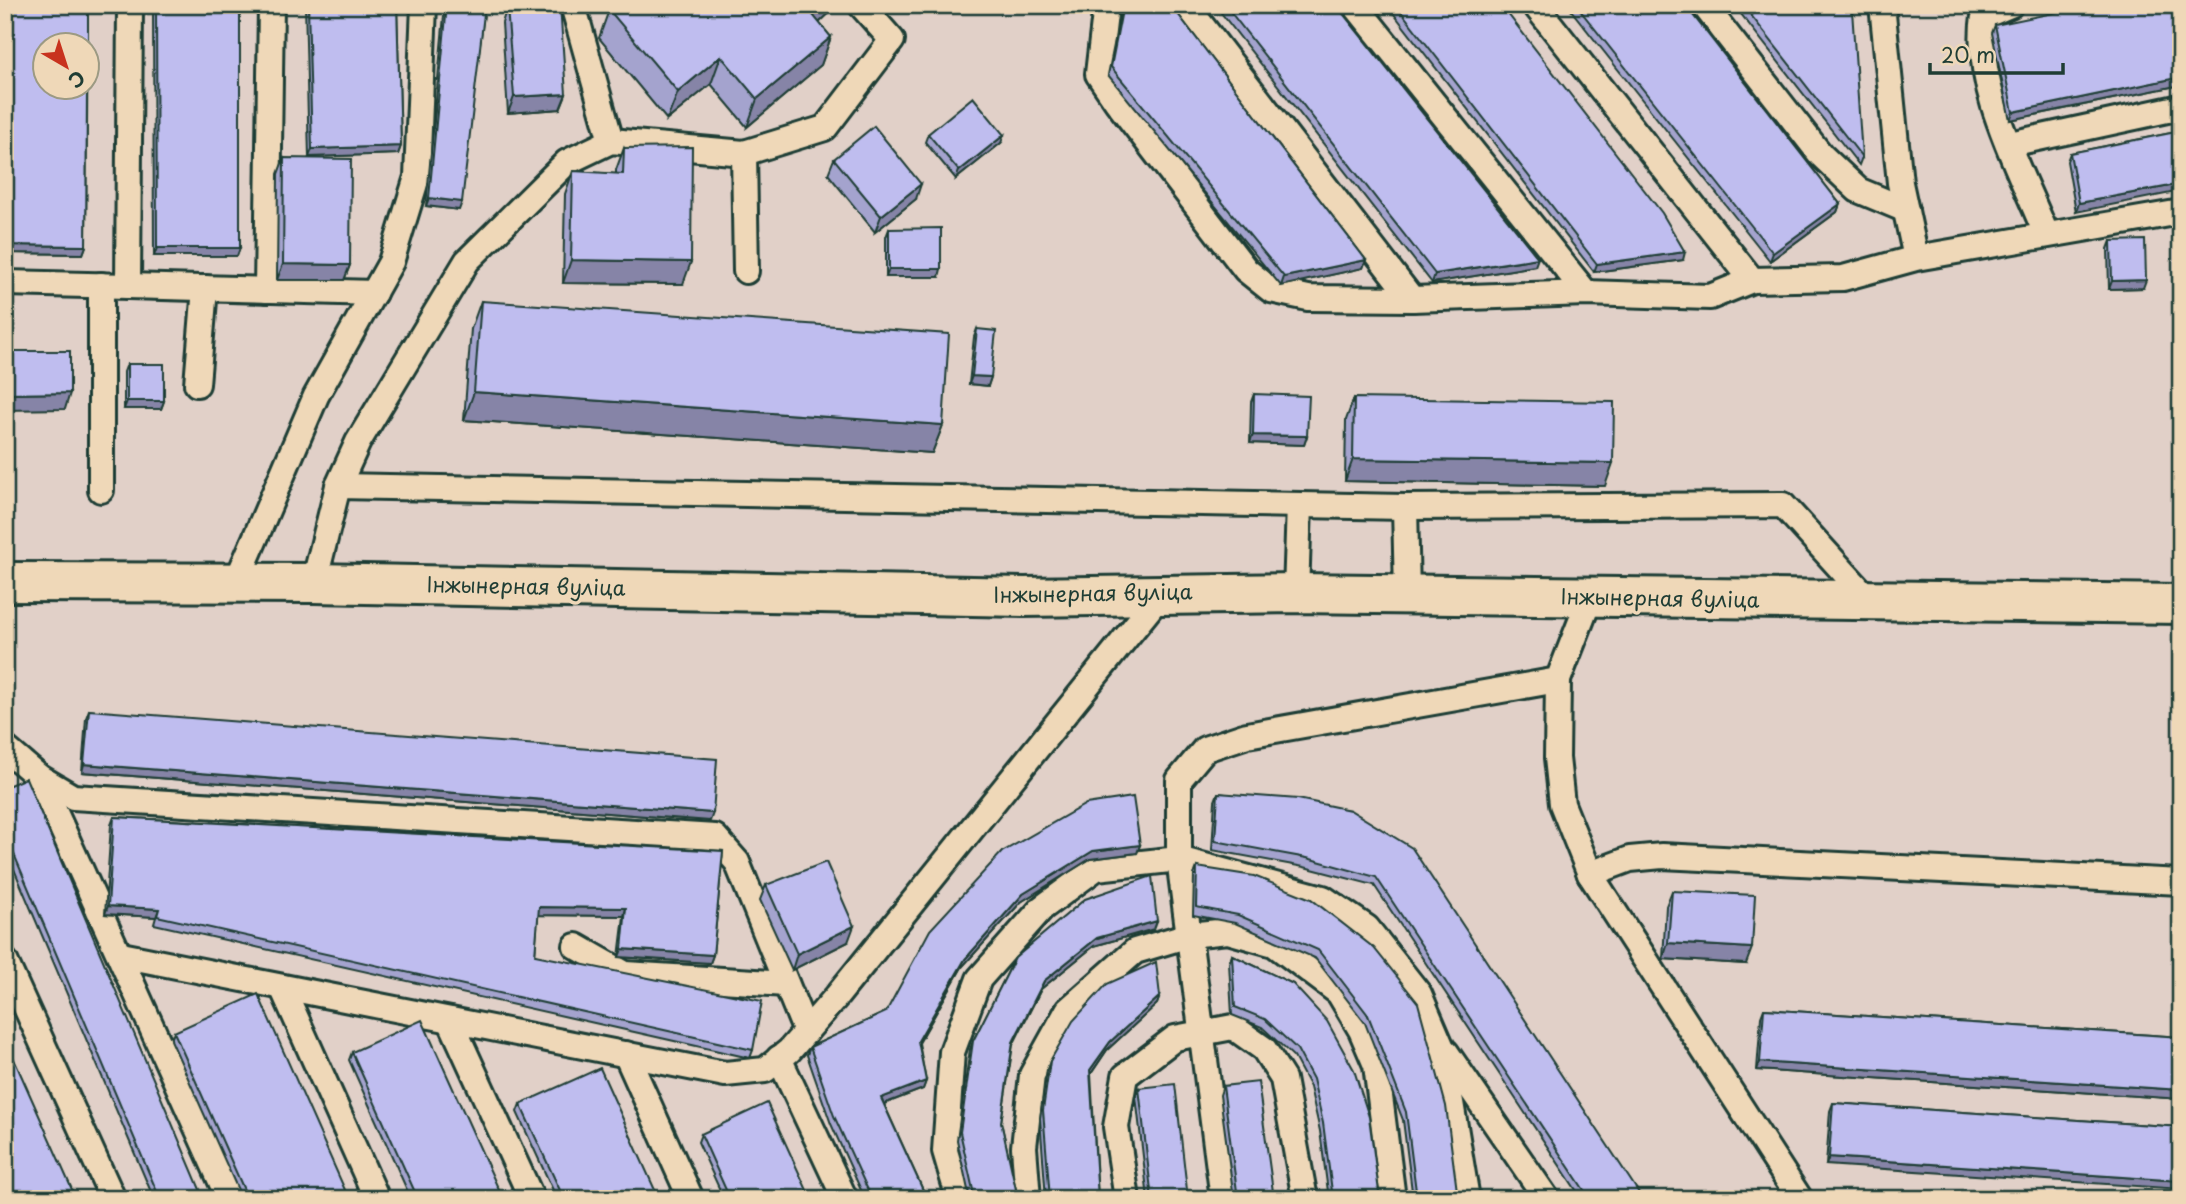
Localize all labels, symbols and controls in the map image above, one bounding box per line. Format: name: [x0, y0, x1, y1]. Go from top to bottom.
north arrow: [32, 32, 102, 102]
scale bar: [1930, 32, 2064, 76]
text: 20 m: [1941, 38, 1995, 70]
text: С: [63, 65, 92, 95]
street label: Інжынерная вуліца: [426, 567, 626, 603]
street label: Інжынерная вуліца: [993, 574, 1193, 610]
street label: Інжынерная вуліца: [1560, 579, 1760, 615]

